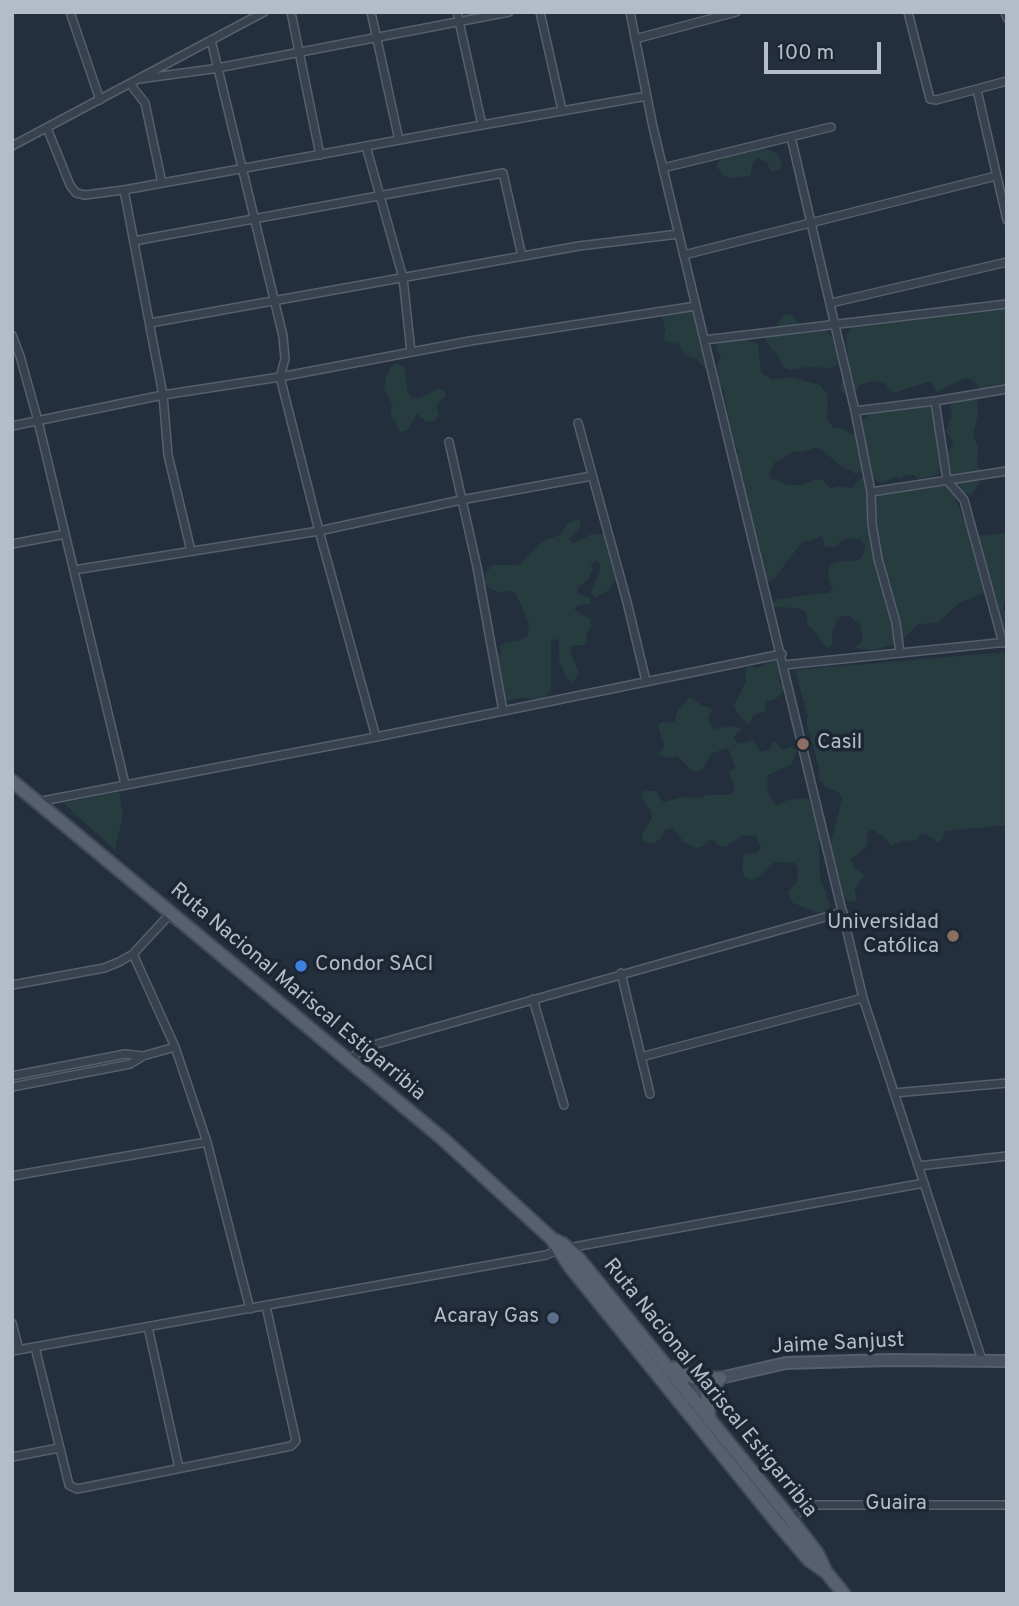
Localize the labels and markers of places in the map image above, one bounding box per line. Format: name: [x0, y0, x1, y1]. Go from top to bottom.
place label: Casil: [817, 731, 862, 757]
marker: Casil: [795, 736, 811, 752]
place label: Universidad Católica: [827, 911, 939, 961]
marker: Universidad Católica: [945, 928, 961, 944]
place label: Condor SACI: [315, 953, 434, 979]
marker: Condor SACI: [293, 958, 309, 974]
place label: Acaray Gas: [433, 1305, 539, 1331]
marker: Acaray Gas: [545, 1310, 561, 1326]

